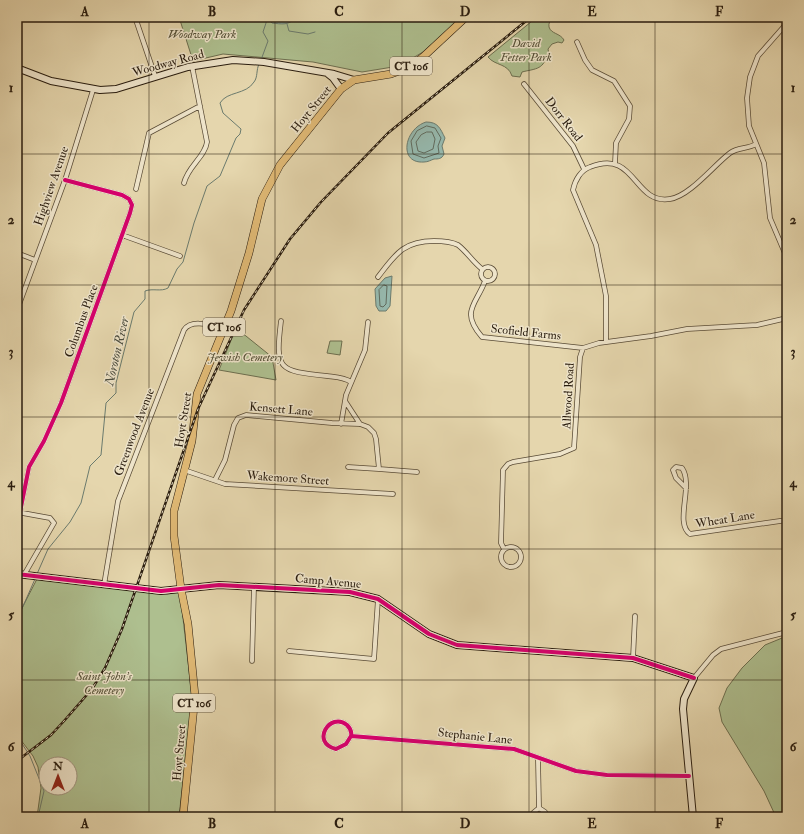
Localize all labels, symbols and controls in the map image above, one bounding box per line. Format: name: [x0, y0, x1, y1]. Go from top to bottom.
text: A: [80, 4, 90, 20]
text: B: [208, 4, 216, 20]
text: C: [334, 4, 344, 20]
text: D: [460, 4, 471, 20]
text: E: [587, 4, 597, 20]
text: F: [715, 4, 724, 20]
park label: Woodway Park: [168, 27, 236, 42]
park label: David Fetter Park: [499, 36, 552, 65]
street label: Woodway Road: [130, 47, 206, 81]
road number: CT 106: [390, 57, 432, 75]
text: 1: [9, 80, 14, 96]
text: 1: [791, 80, 796, 96]
street label: Hoyt Street: [288, 83, 335, 136]
street label: Dorr Road: [542, 94, 586, 145]
street label: Highview Avenue: [31, 144, 72, 228]
text: 2: [8, 212, 15, 228]
text: 2: [790, 212, 797, 228]
street label: Columbus Place: [61, 283, 102, 360]
water label: Noroton River: [101, 314, 133, 388]
road number: CT 106: [203, 318, 245, 336]
street label: Scofield Farms: [490, 321, 562, 344]
text: 3: [9, 344, 14, 360]
text: 3: [791, 344, 796, 360]
park label: Jewish Cemetery: [207, 350, 284, 365]
street label: Allwood Road: [559, 363, 578, 430]
street label: Greenwood Avenue: [111, 386, 158, 478]
street label: Hoyt Street: [172, 391, 195, 449]
street label: Kensett Lane: [249, 399, 313, 420]
street label: Wakemore Street: [245, 468, 330, 489]
text: 4: [6, 475, 15, 491]
text: 4: [788, 475, 797, 491]
street label: Wheat Lane: [693, 507, 756, 532]
street label: Camp Avenue: [294, 571, 362, 592]
text: 5: [8, 607, 14, 623]
text: 5: [790, 607, 796, 623]
park label: Saint John's Cemetery: [75, 669, 132, 698]
road number: CT 106: [173, 694, 215, 712]
street label: Hoyt Street: [170, 724, 189, 782]
street label: Stephanie Lane: [437, 725, 513, 748]
text: 6: [8, 739, 16, 755]
text: 6: [790, 739, 798, 755]
north arrow: [38, 756, 78, 796]
text: N: [52, 760, 64, 773]
text: A: [80, 816, 90, 832]
text: B: [208, 816, 216, 832]
text: C: [334, 816, 344, 832]
text: D: [460, 816, 471, 832]
text: E: [587, 816, 597, 832]
text: F: [715, 816, 724, 832]

